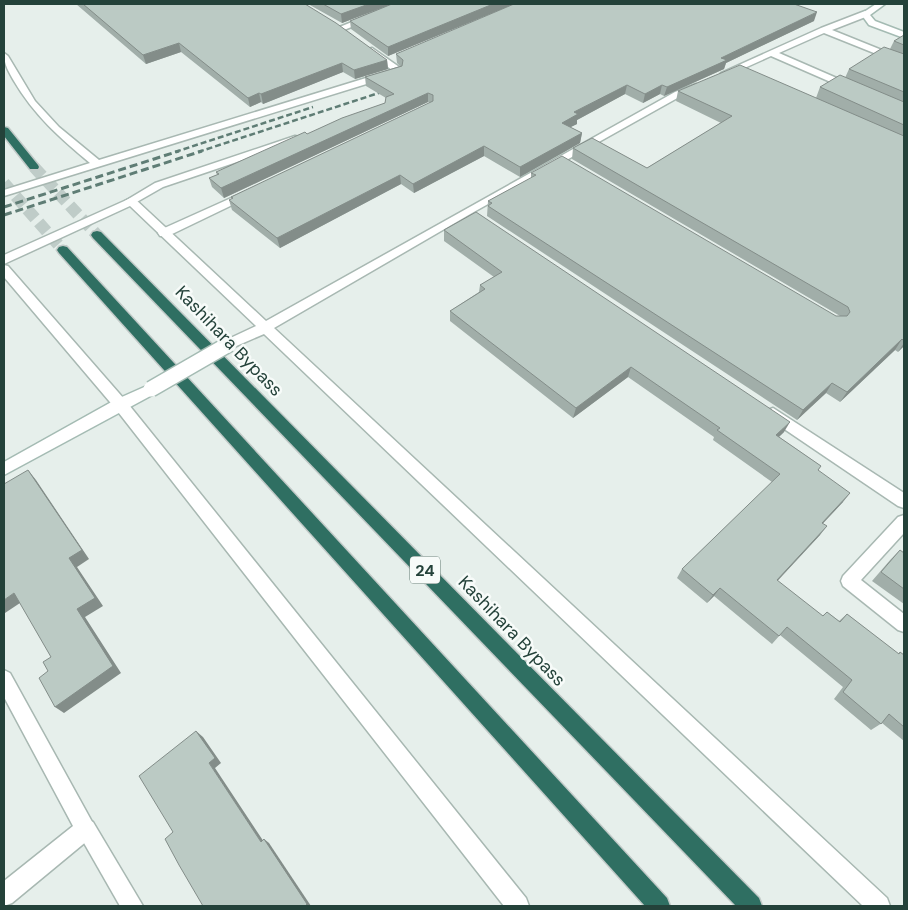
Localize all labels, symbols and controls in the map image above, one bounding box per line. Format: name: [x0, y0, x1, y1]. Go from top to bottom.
street label: Kashihara Bypass: [170, 281, 288, 401]
road number: 24: [410, 556, 440, 584]
street label: Kashihara Bypass: [453, 571, 571, 691]

